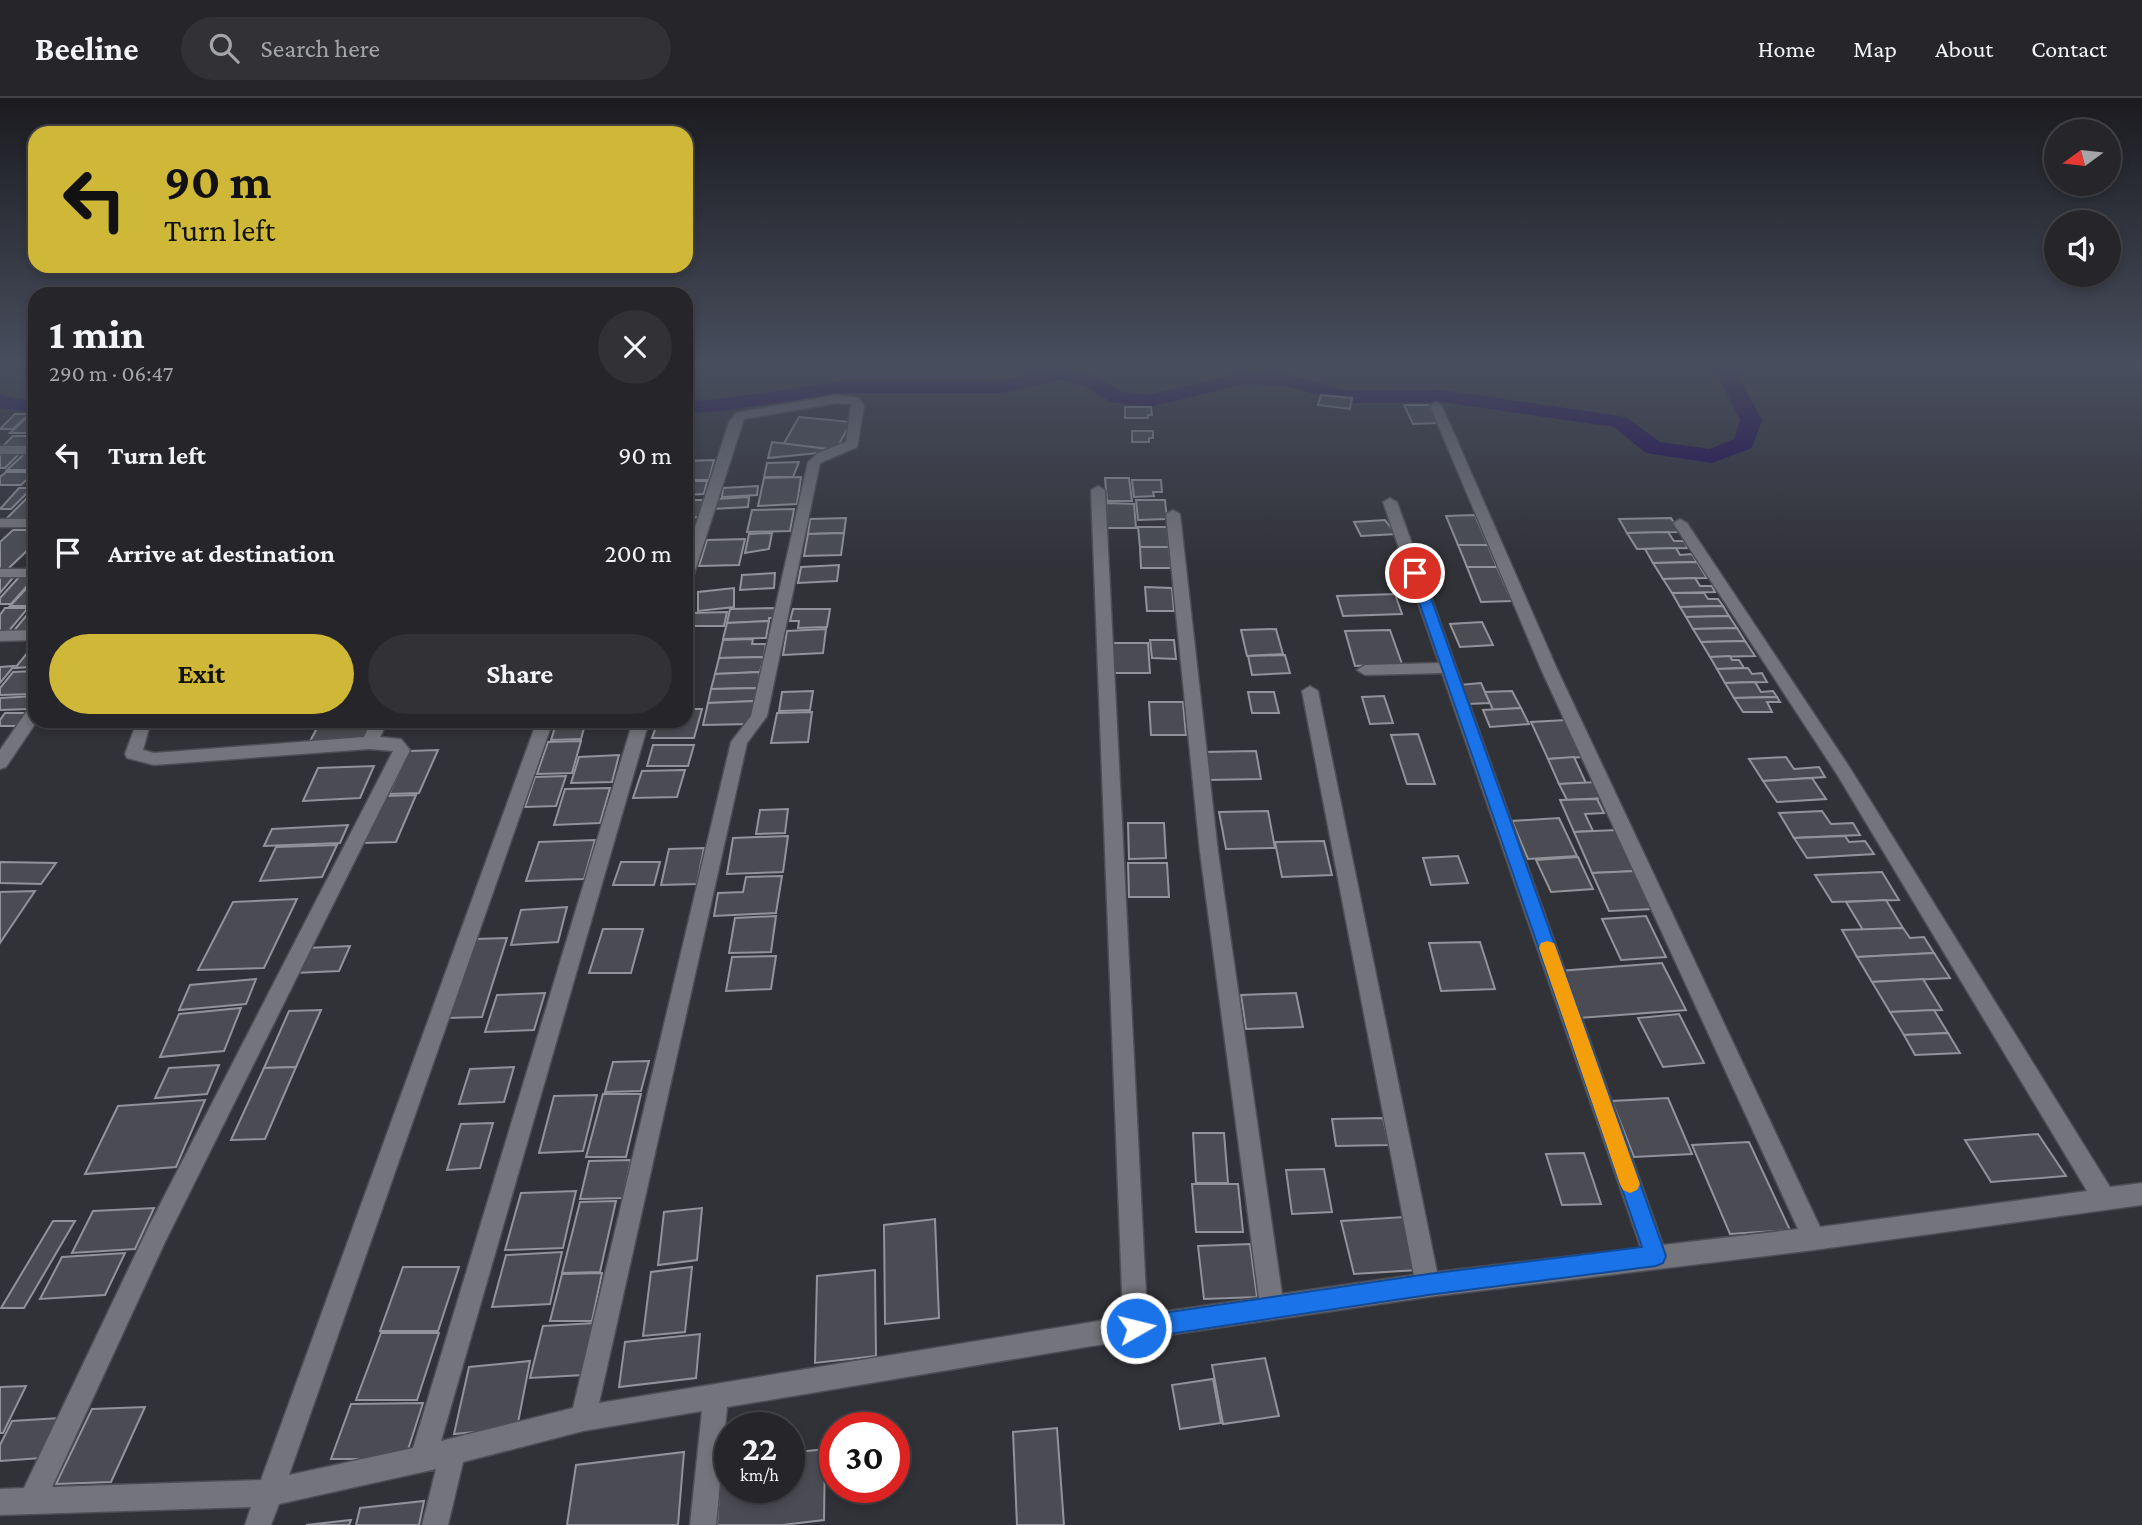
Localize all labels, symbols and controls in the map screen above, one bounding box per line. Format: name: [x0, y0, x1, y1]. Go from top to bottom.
search box: [181, 17, 671, 80]
icon: search: [205, 29, 243, 67]
text: Beeline: [35, 30, 139, 67]
text: Search here: [261, 34, 380, 63]
text: Home: [1758, 35, 1815, 62]
text: Map: [1853, 35, 1897, 62]
text: About: [1935, 35, 1993, 62]
text: Contact: [2031, 35, 2107, 62]
north arrow: [2044, 119, 2121, 196]
map controls: [2044, 119, 2121, 287]
icon: left: [49, 154, 140, 245]
text: 90 m: [164, 154, 271, 209]
button: sound: [2044, 210, 2121, 287]
text: Turn left: [164, 212, 275, 248]
text: 1 min: [49, 310, 145, 357]
button: close: [598, 310, 672, 384]
text: 290 m · 06:47: [49, 360, 173, 386]
icon: left: [49, 436, 87, 474]
text: Turn left: [108, 441, 206, 470]
text: 90 m: [618, 441, 672, 470]
icon: arrive: [49, 534, 87, 572]
text: Arrive at destination: [108, 539, 335, 568]
text: 200 m: [604, 539, 672, 568]
pin: [1385, 543, 1445, 603]
icon: arrive: [1396, 554, 1434, 592]
button: Exit: [49, 634, 354, 714]
button: Share: [368, 634, 672, 714]
position arrow: [1099, 1291, 1173, 1365]
speed limit sign: 30: [819, 1412, 910, 1503]
text: 22: [742, 1429, 777, 1468]
text: km/h: [740, 1465, 779, 1485]

